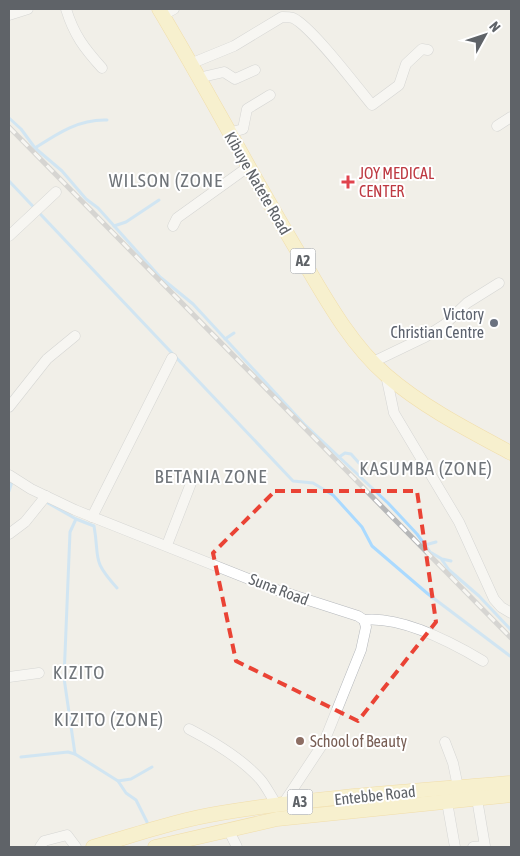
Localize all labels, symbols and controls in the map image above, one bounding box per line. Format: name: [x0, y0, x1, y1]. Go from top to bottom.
north arrow: [460, 10, 510, 60]
text: N: [486, 18, 504, 35]
street label: Kibuye Natete Road: [220, 128, 295, 238]
place label: JOY MEDICAL CENTER: [359, 164, 435, 200]
district label: WILSON (ZONE: [109, 169, 223, 191]
marker: JOY MEDICAL CENTER: [341, 175, 355, 189]
road number: A2: [290, 248, 316, 274]
place label: Victory Christian Centre: [390, 305, 484, 341]
marker: Victory Christian Centre: [488, 317, 500, 329]
district label: KASUMBA (ZONE): [359, 457, 493, 479]
district label: BETANIA ZONE: [155, 465, 267, 487]
street label: Suna Road: [247, 569, 311, 609]
district label: KIZITO: [53, 661, 105, 683]
district label: KIZITO (ZONE): [54, 708, 164, 730]
place label: School of Beauty: [310, 732, 408, 751]
marker: School of Beauty: [294, 735, 306, 747]
street label: Entebbe Road: [334, 782, 416, 808]
road number: A3: [288, 790, 312, 814]

